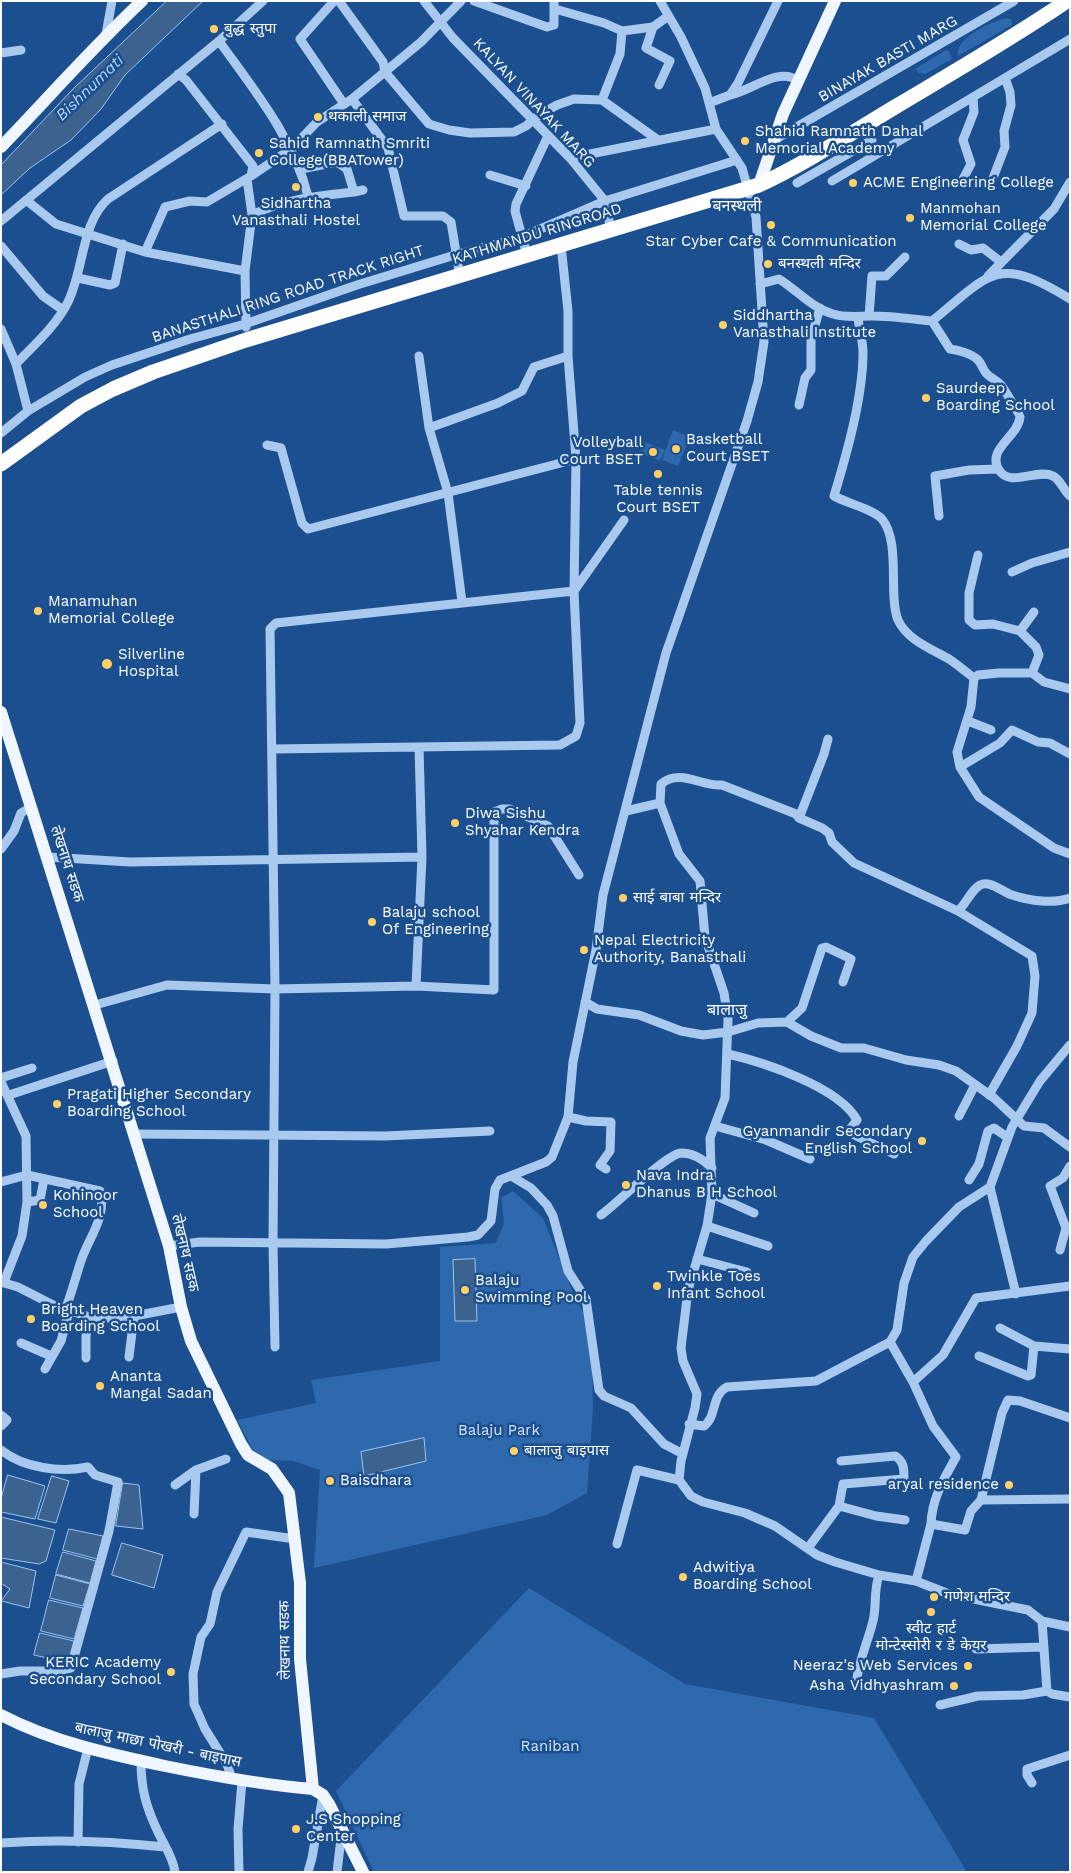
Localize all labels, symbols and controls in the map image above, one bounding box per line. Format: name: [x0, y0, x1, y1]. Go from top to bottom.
street label: BINAYAK BASTI MARG: [815, 12, 961, 106]
place label: बुद्ध स्तुपा: [224, 20, 276, 38]
marker: बुद्ध स्तुपा: [208, 23, 220, 35]
street label: KALYAN VINAYAK MARG: [469, 34, 599, 172]
water label: Bishnumati: [52, 51, 128, 125]
place label: थकाली समाज: [328, 108, 406, 126]
marker: थकाली समाज: [312, 111, 324, 123]
place label: Shahid Ramnath Dahal Memorial Academy: [755, 123, 923, 158]
place label: Sahid Ramnath Smriti College(BBATower): [269, 135, 430, 170]
marker: Shahid Ramnath Dahal Memorial Academy: [739, 135, 751, 147]
marker: Sahid Ramnath Smriti College(BBATower): [253, 147, 265, 159]
place label: ACME Engineering College: [863, 174, 1054, 192]
marker: ACME Engineering College: [847, 177, 859, 189]
marker: Sidhartha Vanasthali Hostel: [290, 181, 302, 193]
place label: Sidhartha Vanasthali Hostel: [232, 195, 360, 230]
district label: बनस्थली: [712, 196, 762, 216]
street label: KATHMANDU RINGROAD: [450, 200, 624, 268]
place label: Manmohan Memorial College: [920, 200, 1047, 235]
marker: Manmohan Memorial College: [904, 212, 916, 224]
marker: Star Cyber Cafe & Communication: [765, 219, 777, 231]
place label: Star Cyber Cafe & Communication: [645, 233, 897, 251]
street label: BANASTHALI RING ROAD TRACK RIGHT: [150, 241, 426, 347]
place label: बनस्थली मन्दिर: [778, 255, 861, 273]
marker: बनस्थली मन्दिर: [762, 258, 774, 270]
place label: Siddhartha Vanasthali Institute: [733, 307, 876, 342]
marker: Siddhartha Vanasthali Institute: [717, 319, 729, 331]
place label: Saurdeep Boarding School: [936, 380, 1055, 415]
marker: Saurdeep Boarding School: [920, 392, 932, 404]
place label: Basketball Court BSET: [686, 431, 770, 466]
place label: Volleyball Court BSET: [559, 434, 643, 469]
marker: Basketball Court BSET: [670, 443, 682, 455]
marker: Volleyball Court BSET: [647, 446, 659, 458]
marker: Table tennis Court BSET: [652, 468, 664, 480]
place label: Table tennis Court BSET: [613, 482, 703, 517]
place label: Manamuhan Memorial College: [48, 593, 175, 628]
marker: Manamuhan Memorial College: [32, 605, 44, 617]
place label: Silverline Hospital: [118, 646, 185, 681]
marker: Silverline Hospital: [100, 657, 114, 671]
place label: Diwa Sishu Shyahar Kendra: [465, 805, 580, 840]
marker: Diwa Sishu Shyahar Kendra: [449, 817, 461, 829]
street label: लेखनाथ सडक: [46, 824, 88, 904]
place label: साई बाबा मन्दिर: [633, 889, 721, 907]
marker: साई बाबा मन्दिर: [617, 892, 629, 904]
place label: Balaju school Of Engineering: [382, 904, 489, 939]
marker: Balaju school Of Engineering: [366, 916, 378, 928]
place label: Nepal Electricity Authority, Banasthali: [594, 932, 746, 967]
marker: Nepal Electricity Authority, Banasthali: [578, 944, 590, 956]
district label: बालाजु: [707, 1000, 747, 1020]
place label: Pragati Higher Secondary Boarding School: [67, 1086, 251, 1121]
marker: Pragati Higher Secondary Boarding School: [51, 1098, 63, 1110]
place label: Gyanmandir Secondary English School: [743, 1123, 912, 1158]
marker: Gyanmandir Secondary English School: [916, 1135, 928, 1147]
place label: Nava Indra Dhanus B H School: [636, 1167, 777, 1202]
marker: Nava Indra Dhanus B H School: [620, 1179, 632, 1191]
place label: Kohinoor School: [53, 1187, 118, 1222]
marker: Kohinoor School: [37, 1199, 49, 1211]
street label: लेखनाथ सडक: [167, 1212, 203, 1294]
place label: Twinkle Toes Infant School: [667, 1268, 765, 1303]
place label: Balaju Swimming Pool: [475, 1272, 588, 1307]
marker: Twinkle Toes Infant School: [651, 1280, 663, 1292]
marker: Balaju Swimming Pool: [459, 1284, 471, 1296]
place label: Bright Heaven Boarding School: [41, 1301, 160, 1336]
marker: Bright Heaven Boarding School: [25, 1313, 37, 1325]
place label: Ananta Mangal Sadan: [110, 1368, 212, 1403]
marker: Ananta Mangal Sadan: [94, 1380, 106, 1392]
park label: Balaju Park: [458, 1422, 540, 1440]
place label: बालाजु बाइपास: [524, 1442, 609, 1460]
marker: बालाजु बाइपास: [508, 1445, 520, 1457]
place label: Baisdhara: [340, 1472, 412, 1490]
marker: Baisdhara: [324, 1475, 336, 1487]
place label: aryal residence: [888, 1476, 999, 1494]
marker: aryal residence: [1003, 1479, 1015, 1491]
place label: Adwitiya Boarding School: [693, 1559, 812, 1594]
marker: Adwitiya Boarding School: [677, 1571, 689, 1583]
place label: गणेश मन्दिर: [944, 1588, 1010, 1606]
marker: गणेश मन्दिर: [928, 1591, 940, 1603]
street label: लेखनाथ सडक: [275, 1600, 295, 1680]
marker: स्वीट हार्ट मोन्टेस्सोरी र डे केयर: [925, 1606, 937, 1618]
place label: स्वीट हार्ट मोन्टेस्सोरी र डे केयर: [875, 1620, 987, 1655]
place label: KERIC Academy Secondary School: [29, 1654, 161, 1689]
place label: Neeraz's Web Services: [793, 1657, 958, 1675]
marker: Neeraz's Web Services: [962, 1660, 974, 1672]
marker: KERIC Academy Secondary School: [165, 1666, 177, 1678]
place label: Asha Vidhyashram: [809, 1677, 944, 1695]
marker: Asha Vidhyashram: [948, 1680, 960, 1692]
street label: बालाजु माछा पोखरी - बाइपास: [73, 1719, 243, 1771]
park label: Raniban: [521, 1738, 579, 1756]
place label: J.S Shopping Center: [306, 1811, 401, 1846]
marker: J.S Shopping Center: [290, 1823, 302, 1835]

